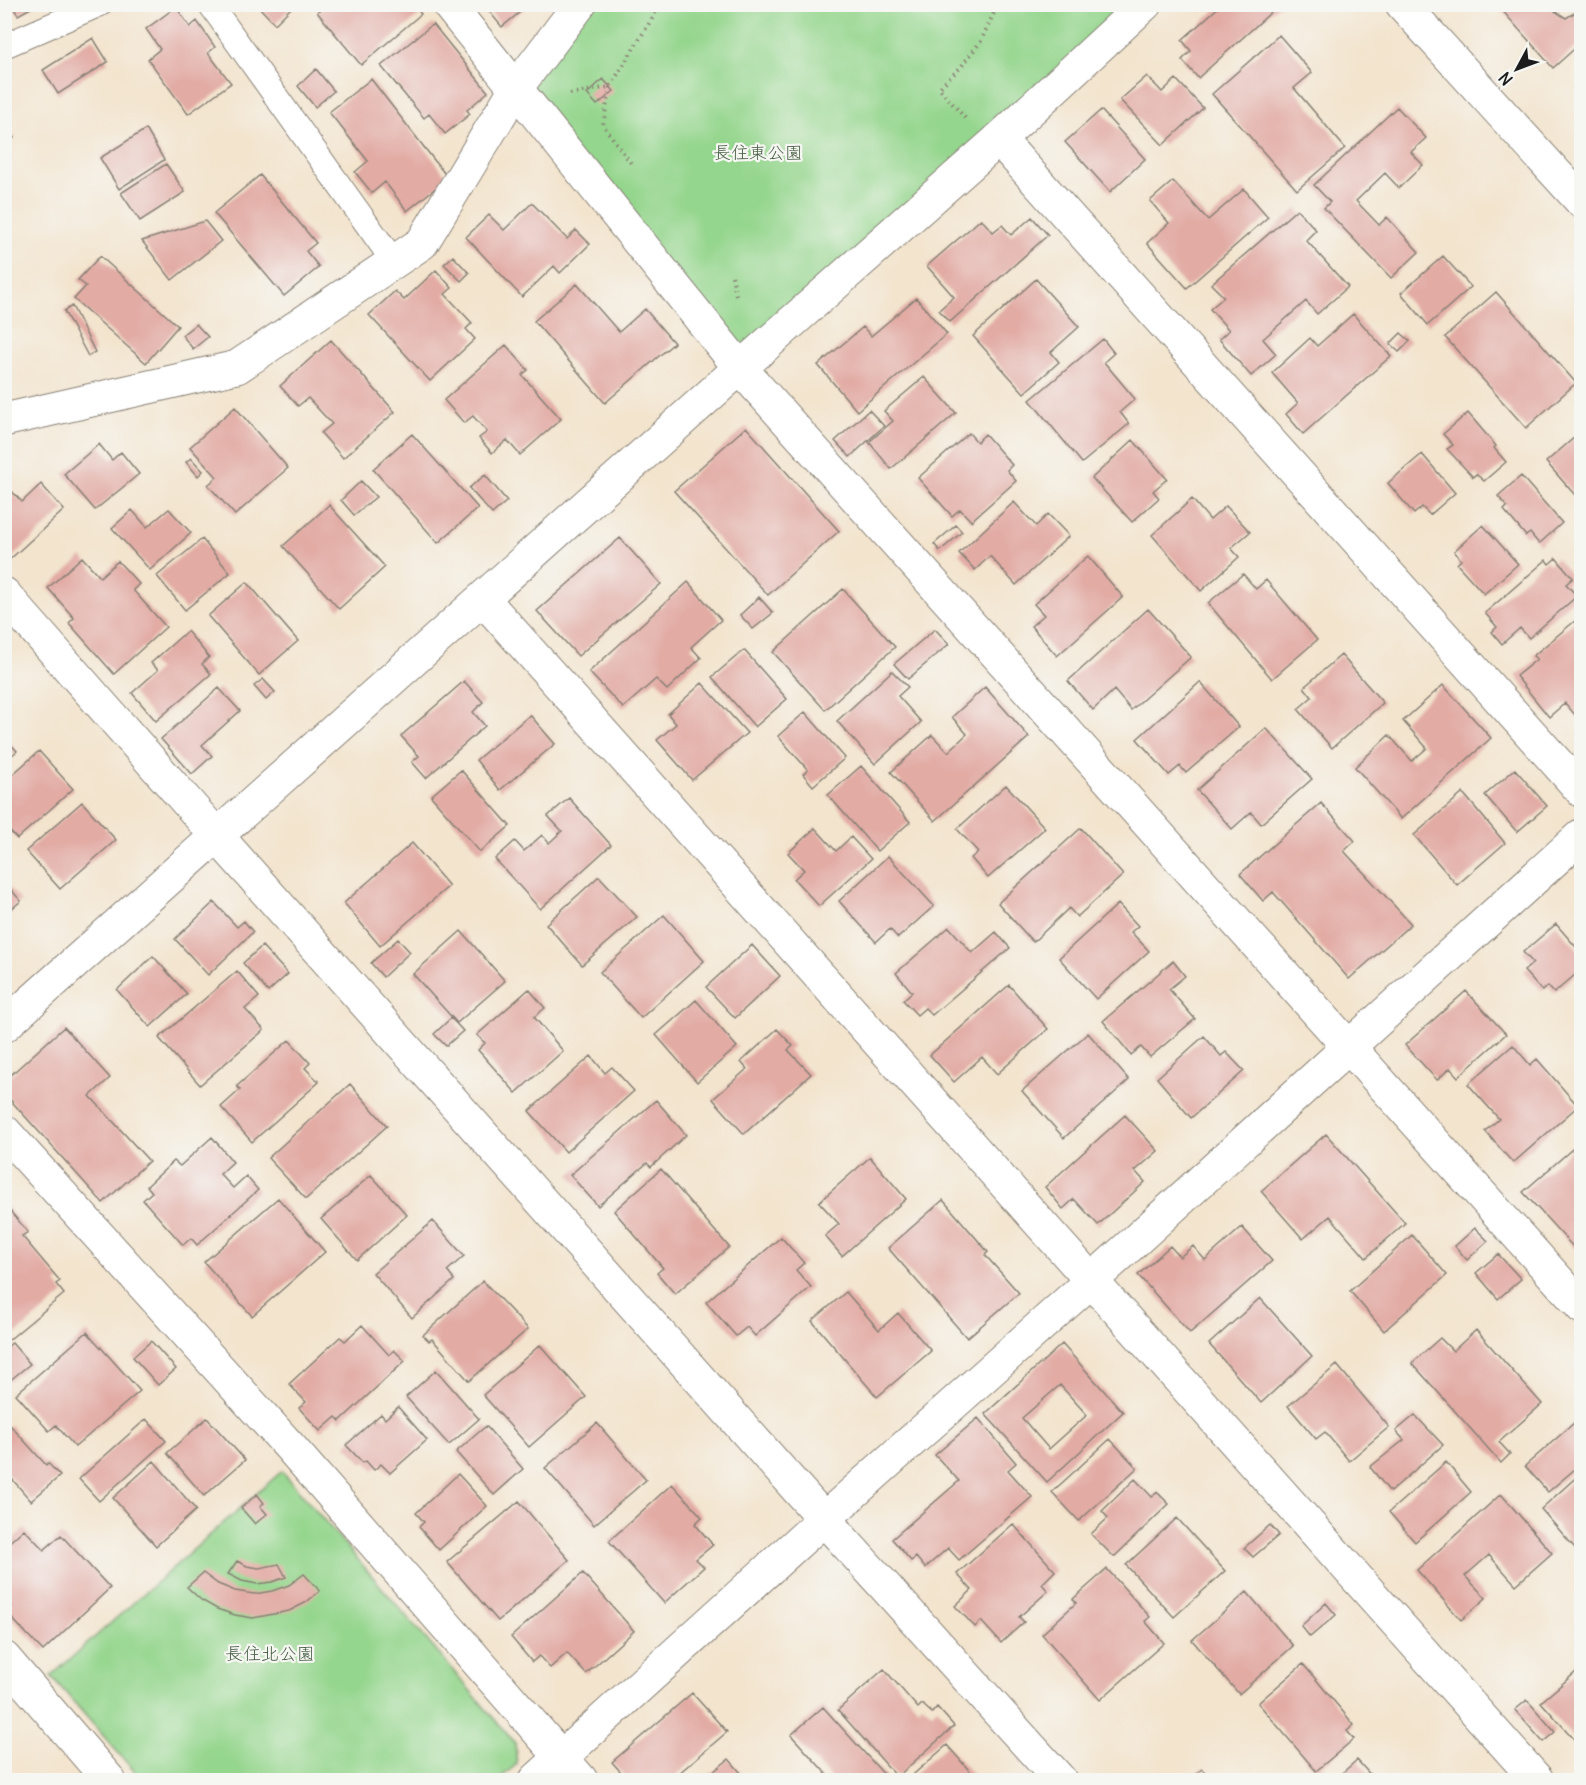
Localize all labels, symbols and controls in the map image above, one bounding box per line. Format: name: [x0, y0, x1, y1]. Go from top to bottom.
north arrow: [1487, 39, 1547, 99]
text: N: [1495, 68, 1517, 90]
park label: 長住東公園: [713, 141, 803, 164]
park label: 長住北公園: [225, 1642, 315, 1665]

